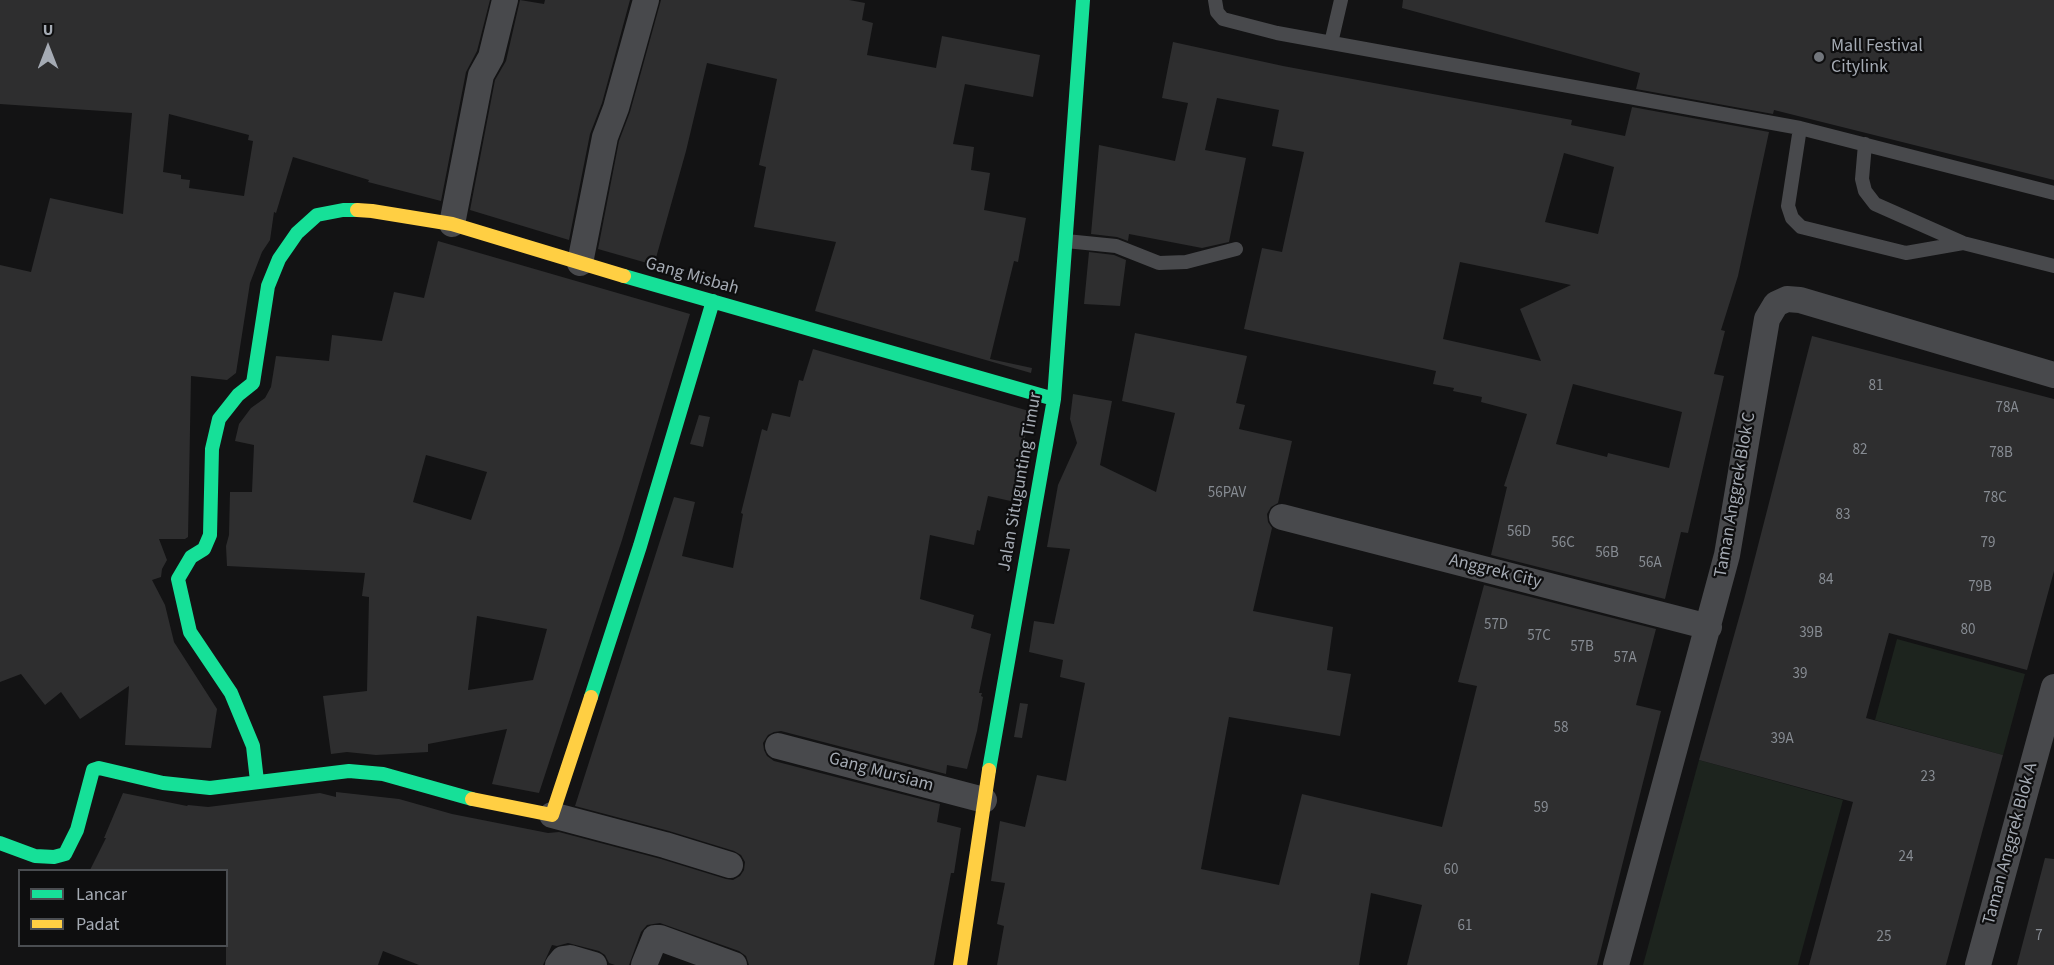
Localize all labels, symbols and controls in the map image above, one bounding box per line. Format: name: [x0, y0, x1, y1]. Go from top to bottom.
north arrow: [18, 18, 78, 78]
text: U: [43, 19, 53, 41]
place label: Mall Festival Citylink: [1831, 36, 1923, 78]
marker: Mall Festival Citylink: [1812, 50, 1826, 64]
street label: Gang Misbah: [643, 253, 741, 301]
house number: 81: [1869, 378, 1883, 396]
street label: Jalan Situgunting Timur: [995, 391, 1047, 573]
house number: 78A: [1995, 400, 2019, 418]
street label: Taman Anggrek Blok C: [1711, 410, 1761, 580]
house number: 82: [1853, 442, 1867, 460]
house number: 78B: [1989, 445, 2013, 463]
house number: 56PAV: [1208, 485, 1246, 503]
house number: 78C: [1983, 490, 2007, 508]
house number: 83: [1836, 507, 1850, 525]
house number: 56D: [1507, 524, 1531, 542]
house number: 56C: [1551, 535, 1575, 553]
house number: 79: [1981, 535, 1995, 553]
house number: 56B: [1595, 545, 1619, 563]
street label: Anggrek City: [1447, 550, 1543, 594]
house number: 56A: [1638, 555, 1662, 573]
house number: 84: [1819, 572, 1833, 590]
house number: 79B: [1968, 579, 1992, 597]
house number: 57D: [1484, 617, 1508, 635]
house number: 80: [1961, 622, 1975, 640]
house number: 39B: [1799, 625, 1823, 643]
house number: 57C: [1527, 628, 1551, 646]
house number: 57B: [1570, 639, 1594, 657]
house number: 57A: [1613, 650, 1637, 668]
house number: 39: [1793, 666, 1807, 684]
house number: 58: [1554, 720, 1568, 738]
house number: 39A: [1770, 731, 1794, 749]
street label: Gang Mursiam: [826, 749, 936, 797]
street label: Taman Anggrek Blok A: [1979, 760, 2043, 928]
house number: 23: [1921, 769, 1935, 787]
house number: 59: [1534, 800, 1548, 818]
house number: 24: [1899, 849, 1913, 867]
house number: 60: [1444, 862, 1458, 880]
legend: [18, 869, 228, 947]
text: Lancar: [76, 882, 127, 907]
text: Padat: [76, 912, 119, 937]
house number: 61: [1458, 918, 1472, 936]
house number: 7: [2035, 928, 2043, 946]
house number: 25: [1877, 929, 1891, 947]

